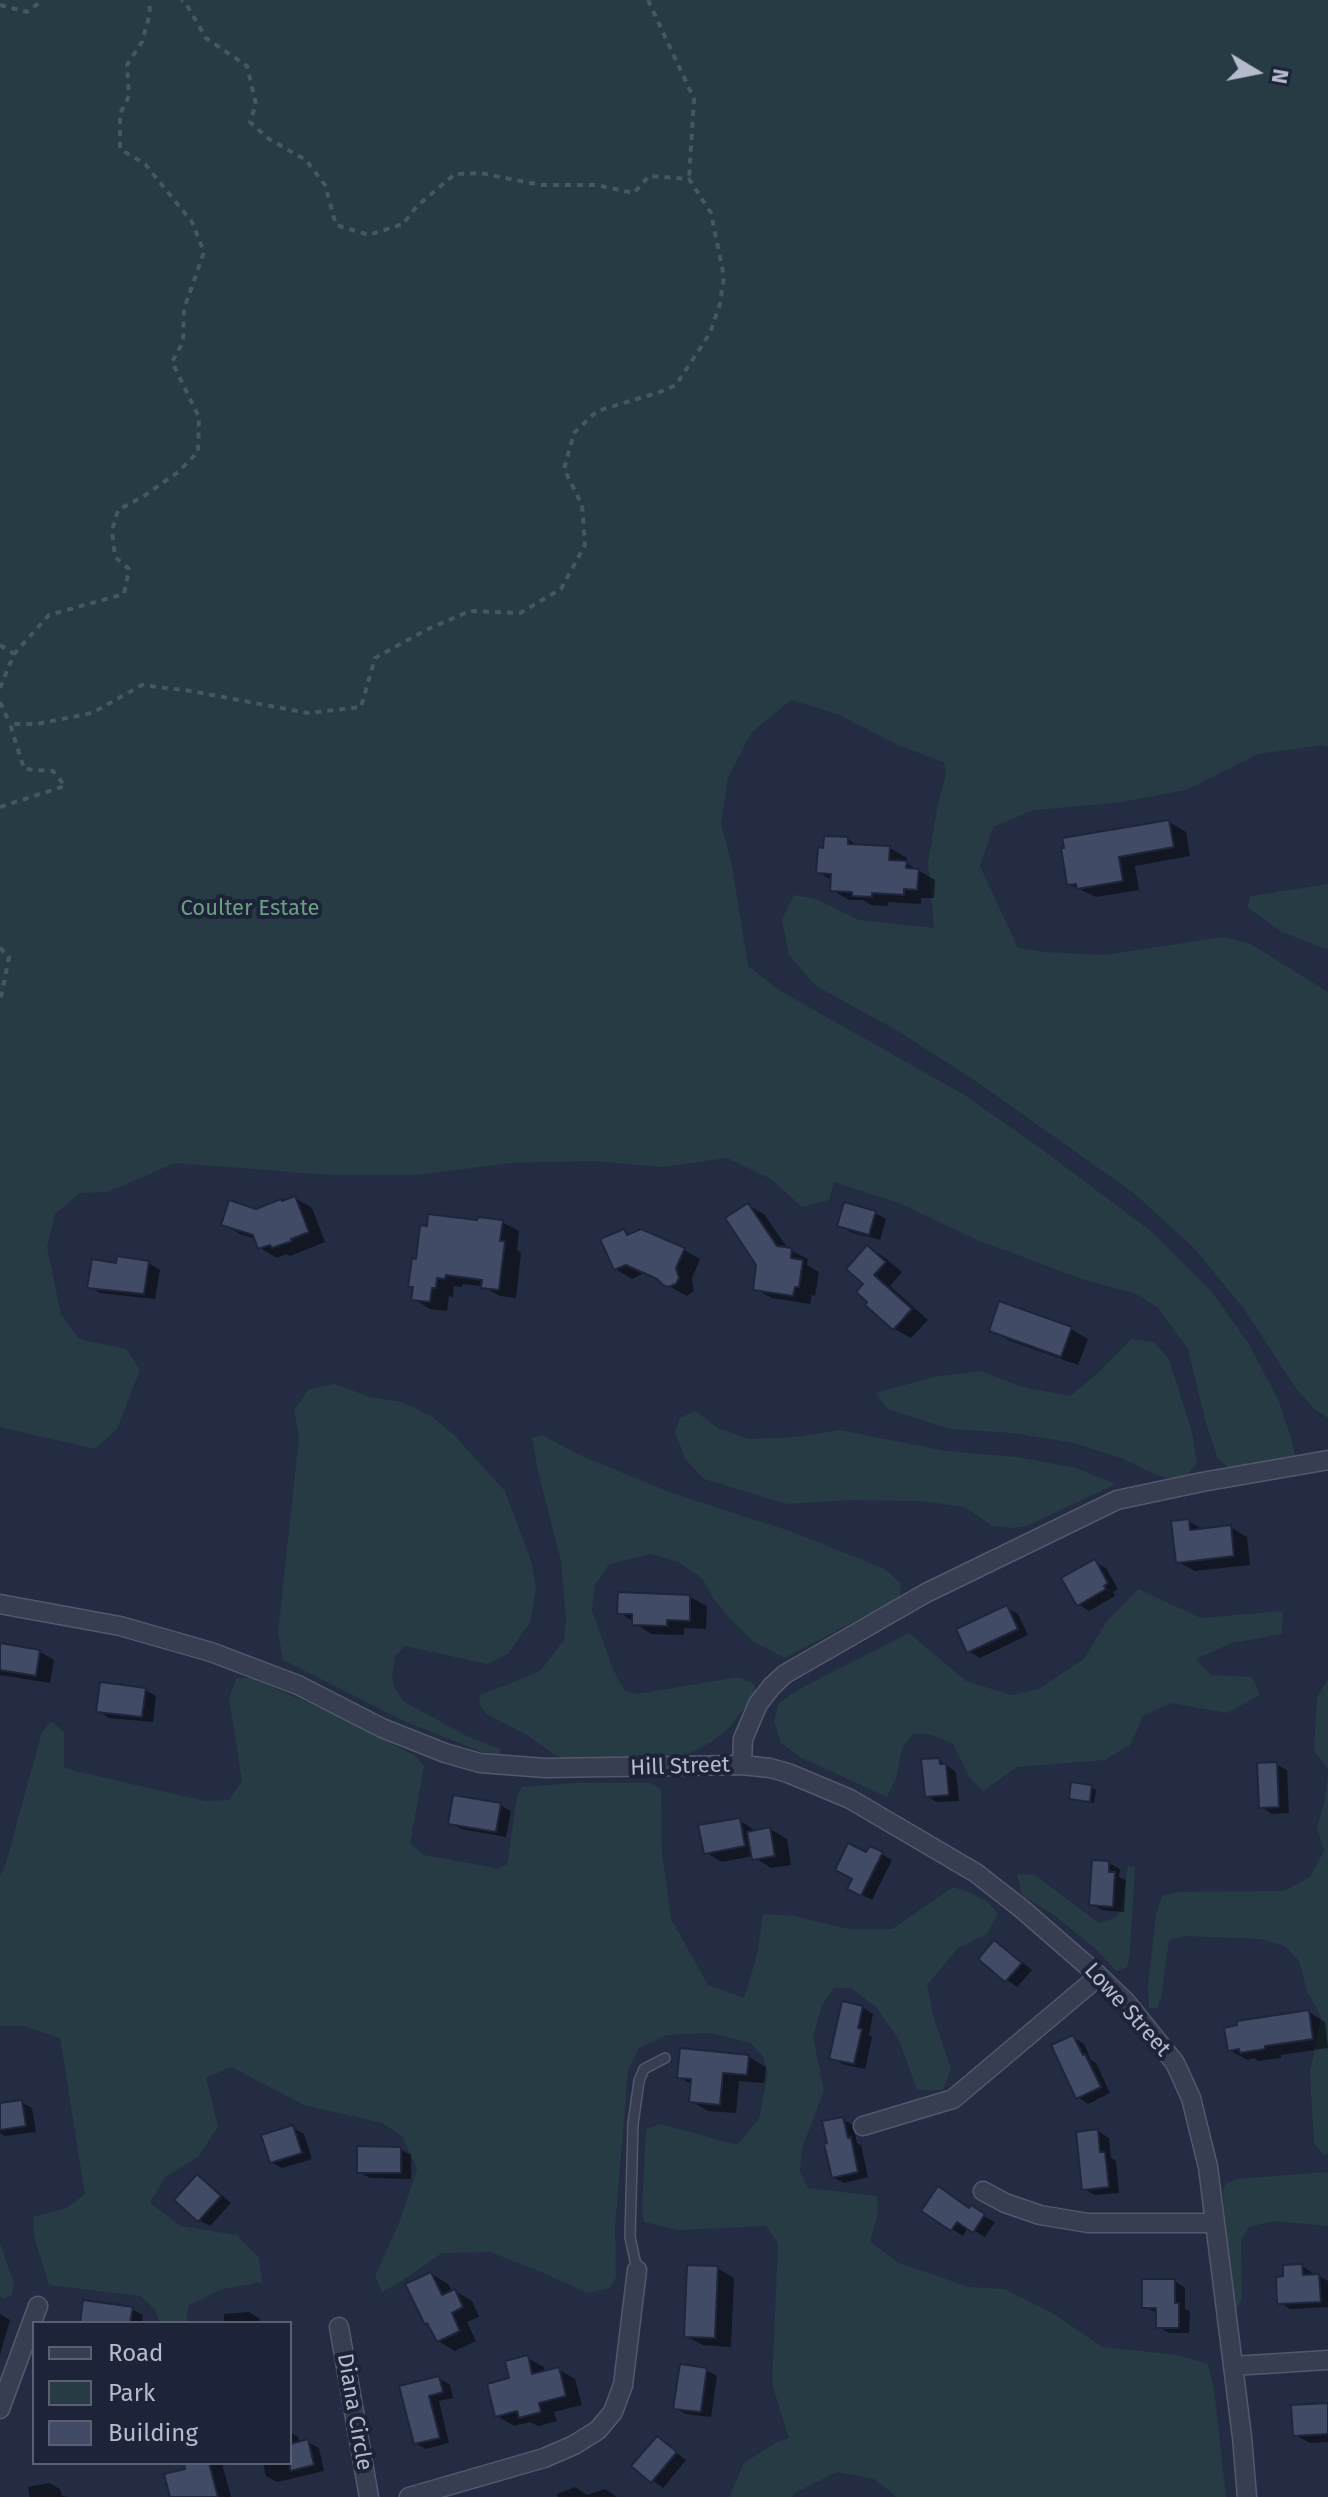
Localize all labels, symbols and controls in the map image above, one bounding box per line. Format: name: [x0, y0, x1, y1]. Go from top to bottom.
north arrow: [1216, 32, 1296, 112]
text: N: [1266, 67, 1295, 86]
park label: Coulter Estate: [180, 896, 320, 922]
street label: Hill Street: [630, 1752, 730, 1782]
street label: Lowe Street: [1078, 1958, 1176, 2062]
legend: [32, 2321, 292, 2465]
text: Road: [108, 2339, 163, 2367]
street label: Diana Circle: [331, 2351, 377, 2473]
text: Park: [108, 2379, 155, 2407]
text: Building: [108, 2419, 198, 2447]

